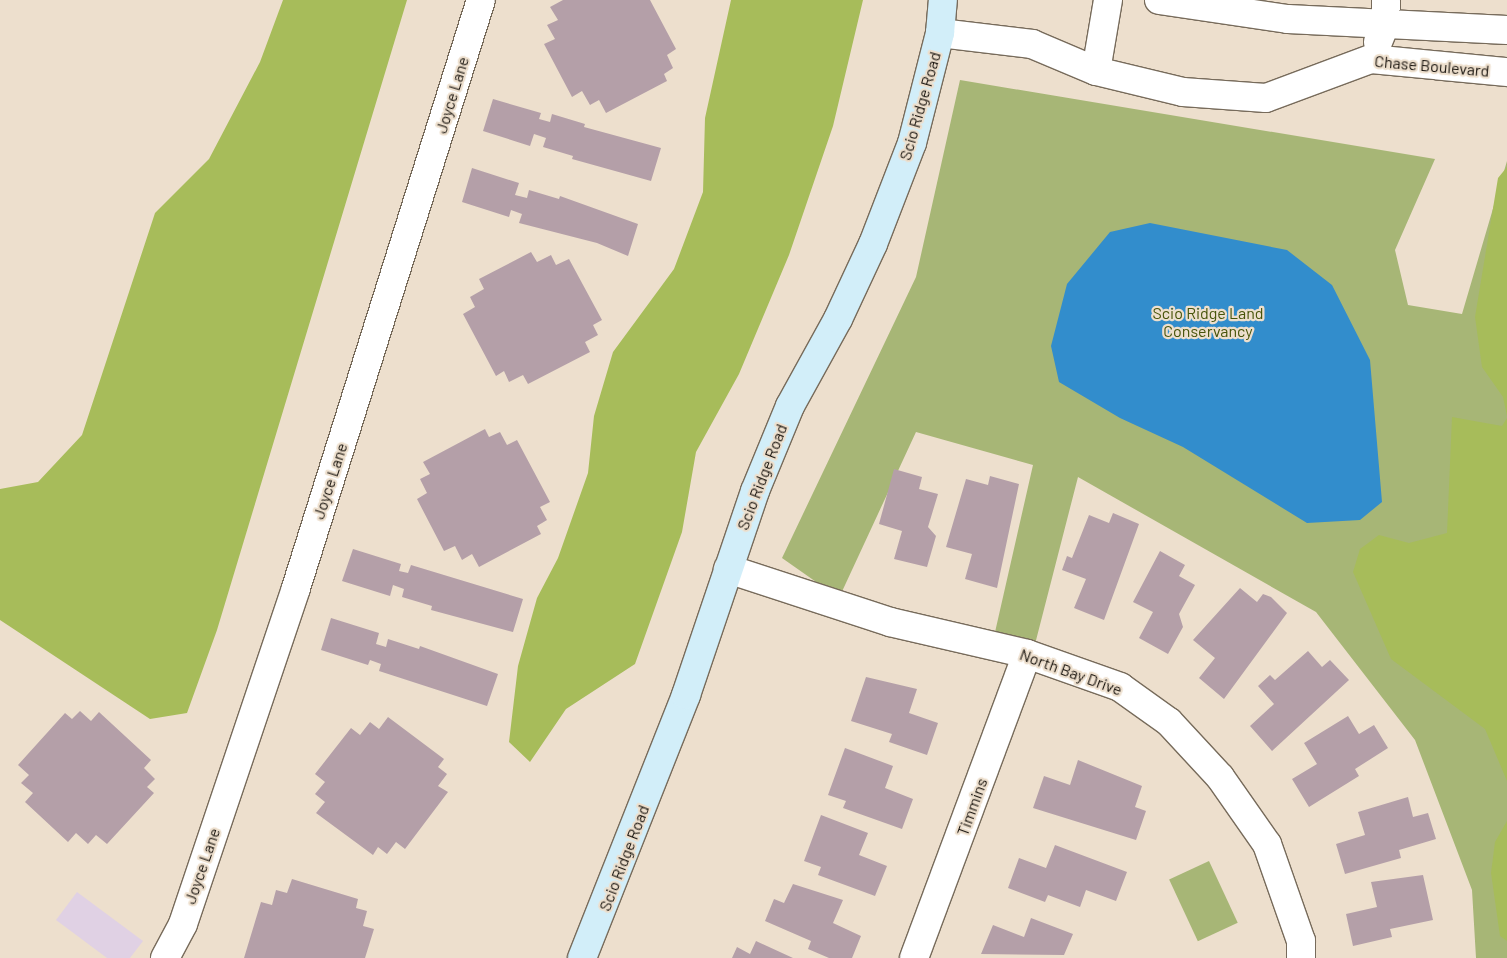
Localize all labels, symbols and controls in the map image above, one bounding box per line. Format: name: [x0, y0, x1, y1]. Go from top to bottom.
street label: Scio Ridge Road: [895, 50, 945, 162]
street label: Chase Boulevard: [1374, 51, 1490, 81]
street label: Joyce Lane: [431, 54, 473, 136]
park label: Scio Ridge Land Conservancy: [1152, 303, 1264, 341]
street label: Scio Ridge Road: [733, 421, 791, 533]
street label: Joyce Lane: [309, 440, 351, 522]
street label: North Bay Drive: [1017, 645, 1125, 699]
street label: Timmins: [953, 776, 991, 838]
street label: Scio Ridge Road: [595, 802, 653, 914]
street label: Joyce Lane: [180, 826, 224, 906]

